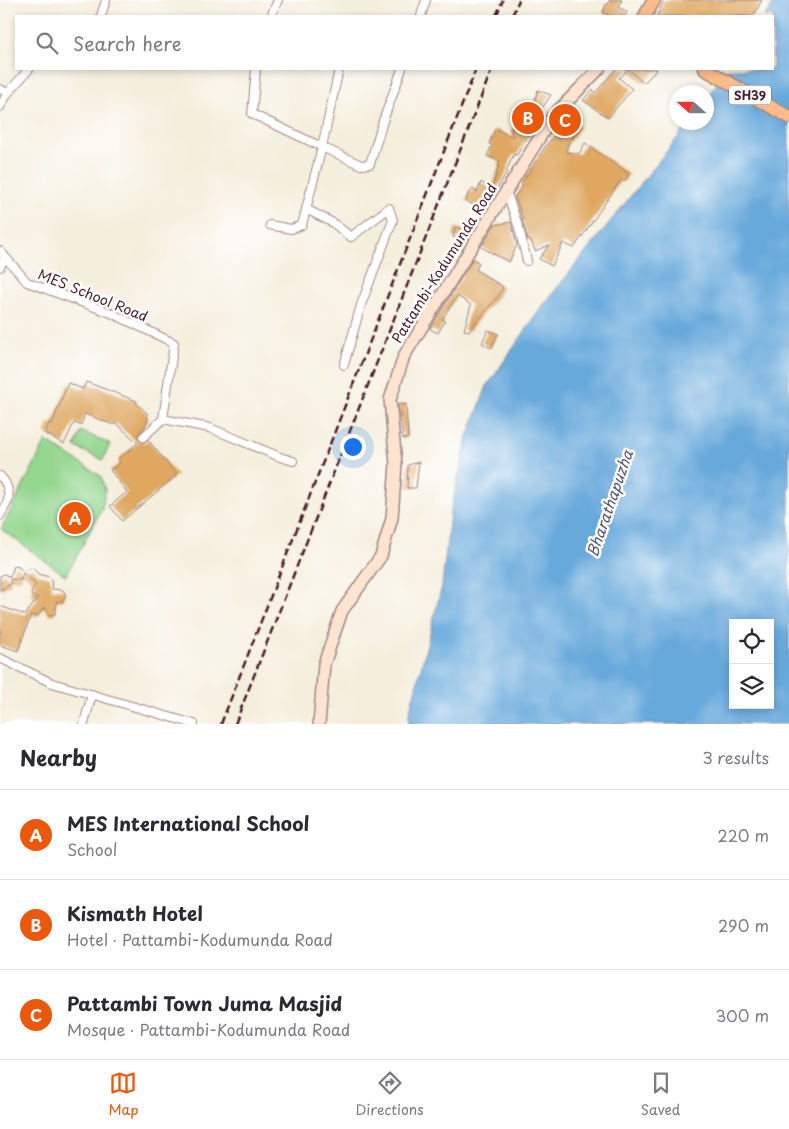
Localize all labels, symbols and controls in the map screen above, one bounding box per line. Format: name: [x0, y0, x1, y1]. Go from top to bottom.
search box: [15, 15, 774, 70]
icon: search: [33, 29, 61, 57]
text: Search here: [73, 29, 182, 57]
north arrow: [669, 85, 714, 130]
road number: SH39: [729, 86, 771, 104]
pin: B: [512, 99, 544, 137]
pin: C: [549, 101, 581, 139]
street label: Pattambi-Kodumunda Road: [386, 179, 502, 347]
street label: MES School Road: [35, 263, 151, 327]
your location: [340, 434, 366, 460]
water label: Bharathapuzha: [580, 446, 638, 559]
pin: A: [59, 499, 91, 537]
map controls: [729, 619, 774, 709]
button: locate: [729, 619, 774, 664]
button: layers: [729, 664, 774, 709]
text: Nearby: [20, 741, 97, 773]
text: 3 results: [702, 745, 769, 769]
text: MES International School: [67, 809, 309, 837]
text: A: [30, 823, 42, 847]
text: 220 m: [718, 823, 769, 847]
text: School: [67, 837, 117, 861]
text: Kismath Hotel: [67, 899, 203, 927]
text: B: [31, 913, 41, 937]
text: 290 m: [718, 913, 769, 937]
text: Hotel · Pattambi-Kodumunda Road: [67, 927, 333, 951]
text: Pattambi Town Juma Masjid: [67, 989, 342, 1017]
text: C: [30, 1003, 42, 1027]
text: 300 m: [715, 1003, 769, 1027]
text: Mosque · Pattambi-Kodumunda Road: [67, 1017, 350, 1041]
tab: Map: [109, 1069, 138, 1120]
tab: Directions: [356, 1069, 424, 1120]
tab: Saved: [641, 1069, 680, 1120]

